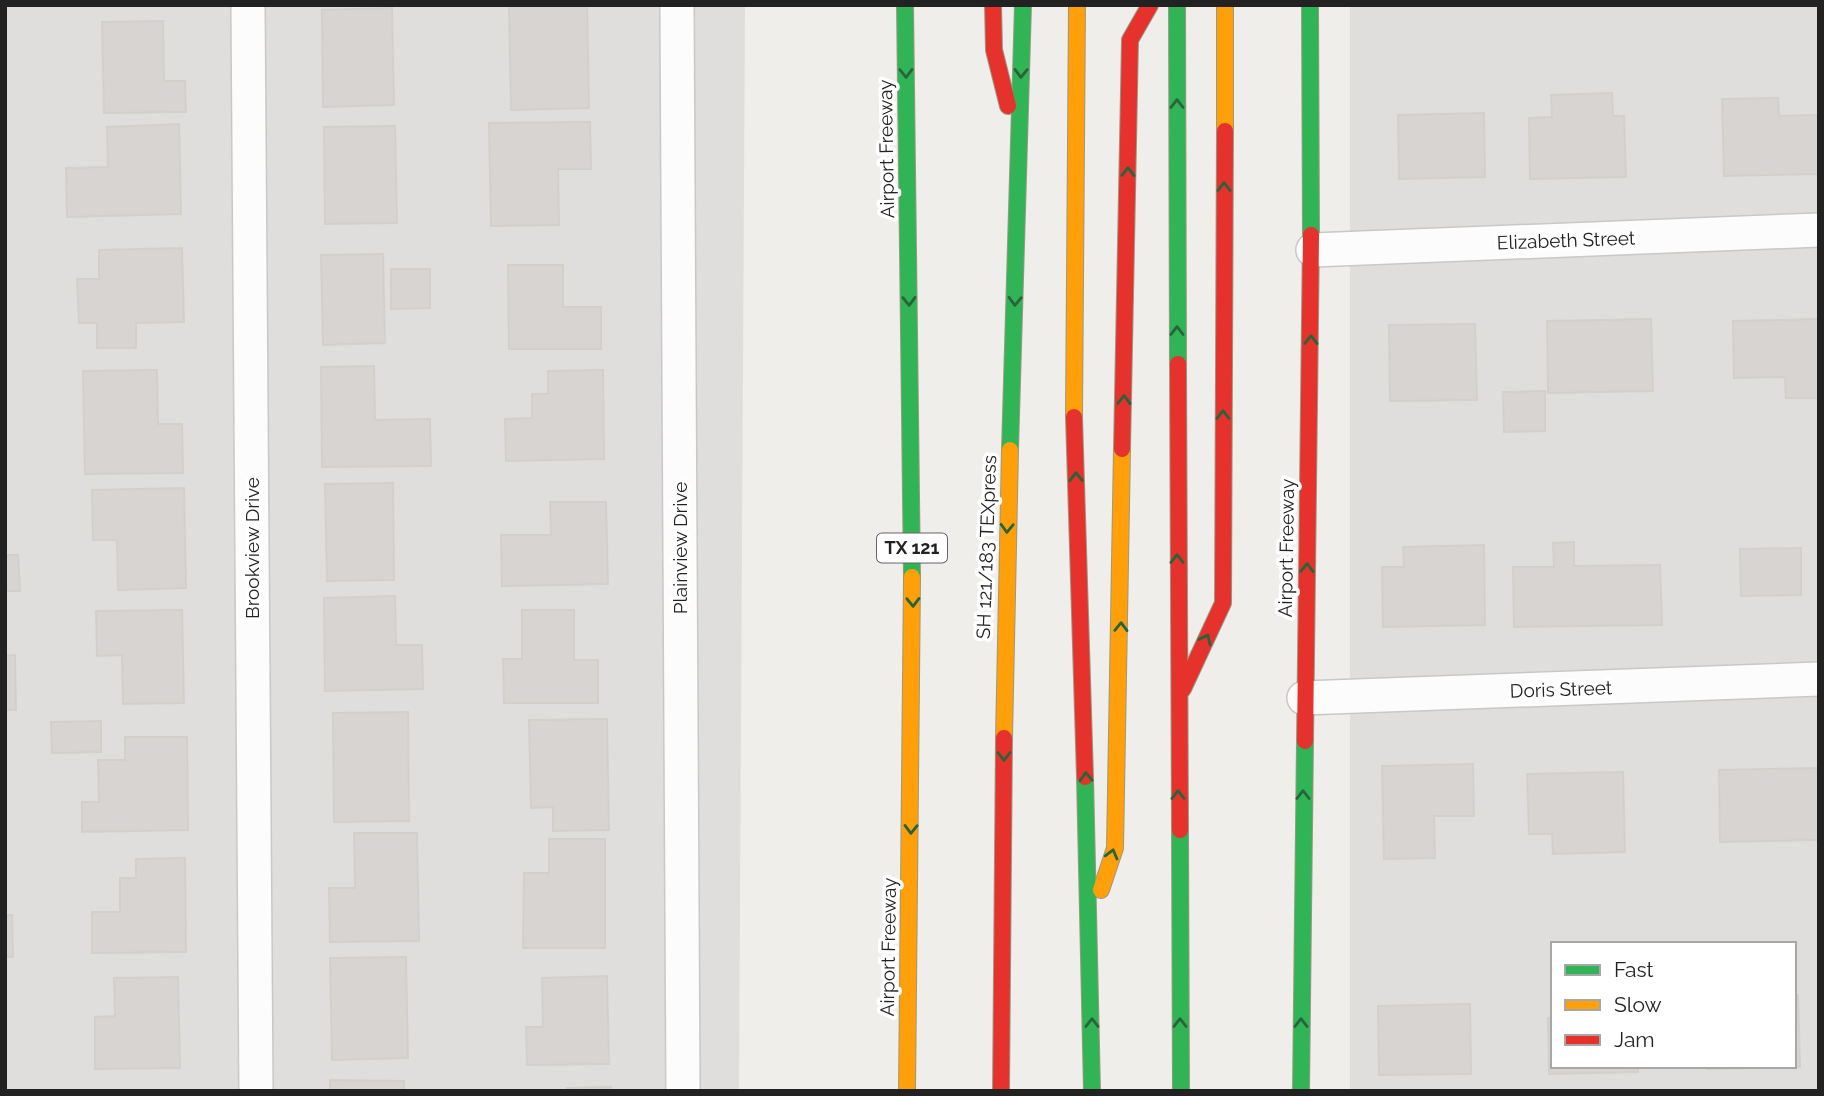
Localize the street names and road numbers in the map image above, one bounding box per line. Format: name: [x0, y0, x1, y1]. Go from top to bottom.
street label: Airport Freeway: [874, 79, 898, 219]
street label: Elizabeth Street: [1496, 227, 1636, 253]
street label: SH 121/183 TEXpress: [972, 455, 1000, 639]
street label: Brookview Drive: [241, 477, 263, 619]
street label: Airport Freeway: [1274, 478, 1298, 618]
street label: Plainview Drive: [669, 482, 691, 614]
road number: TX 121: [877, 534, 947, 562]
street label: Doris Street: [1509, 676, 1613, 702]
street label: Airport Freeway: [876, 877, 900, 1017]

